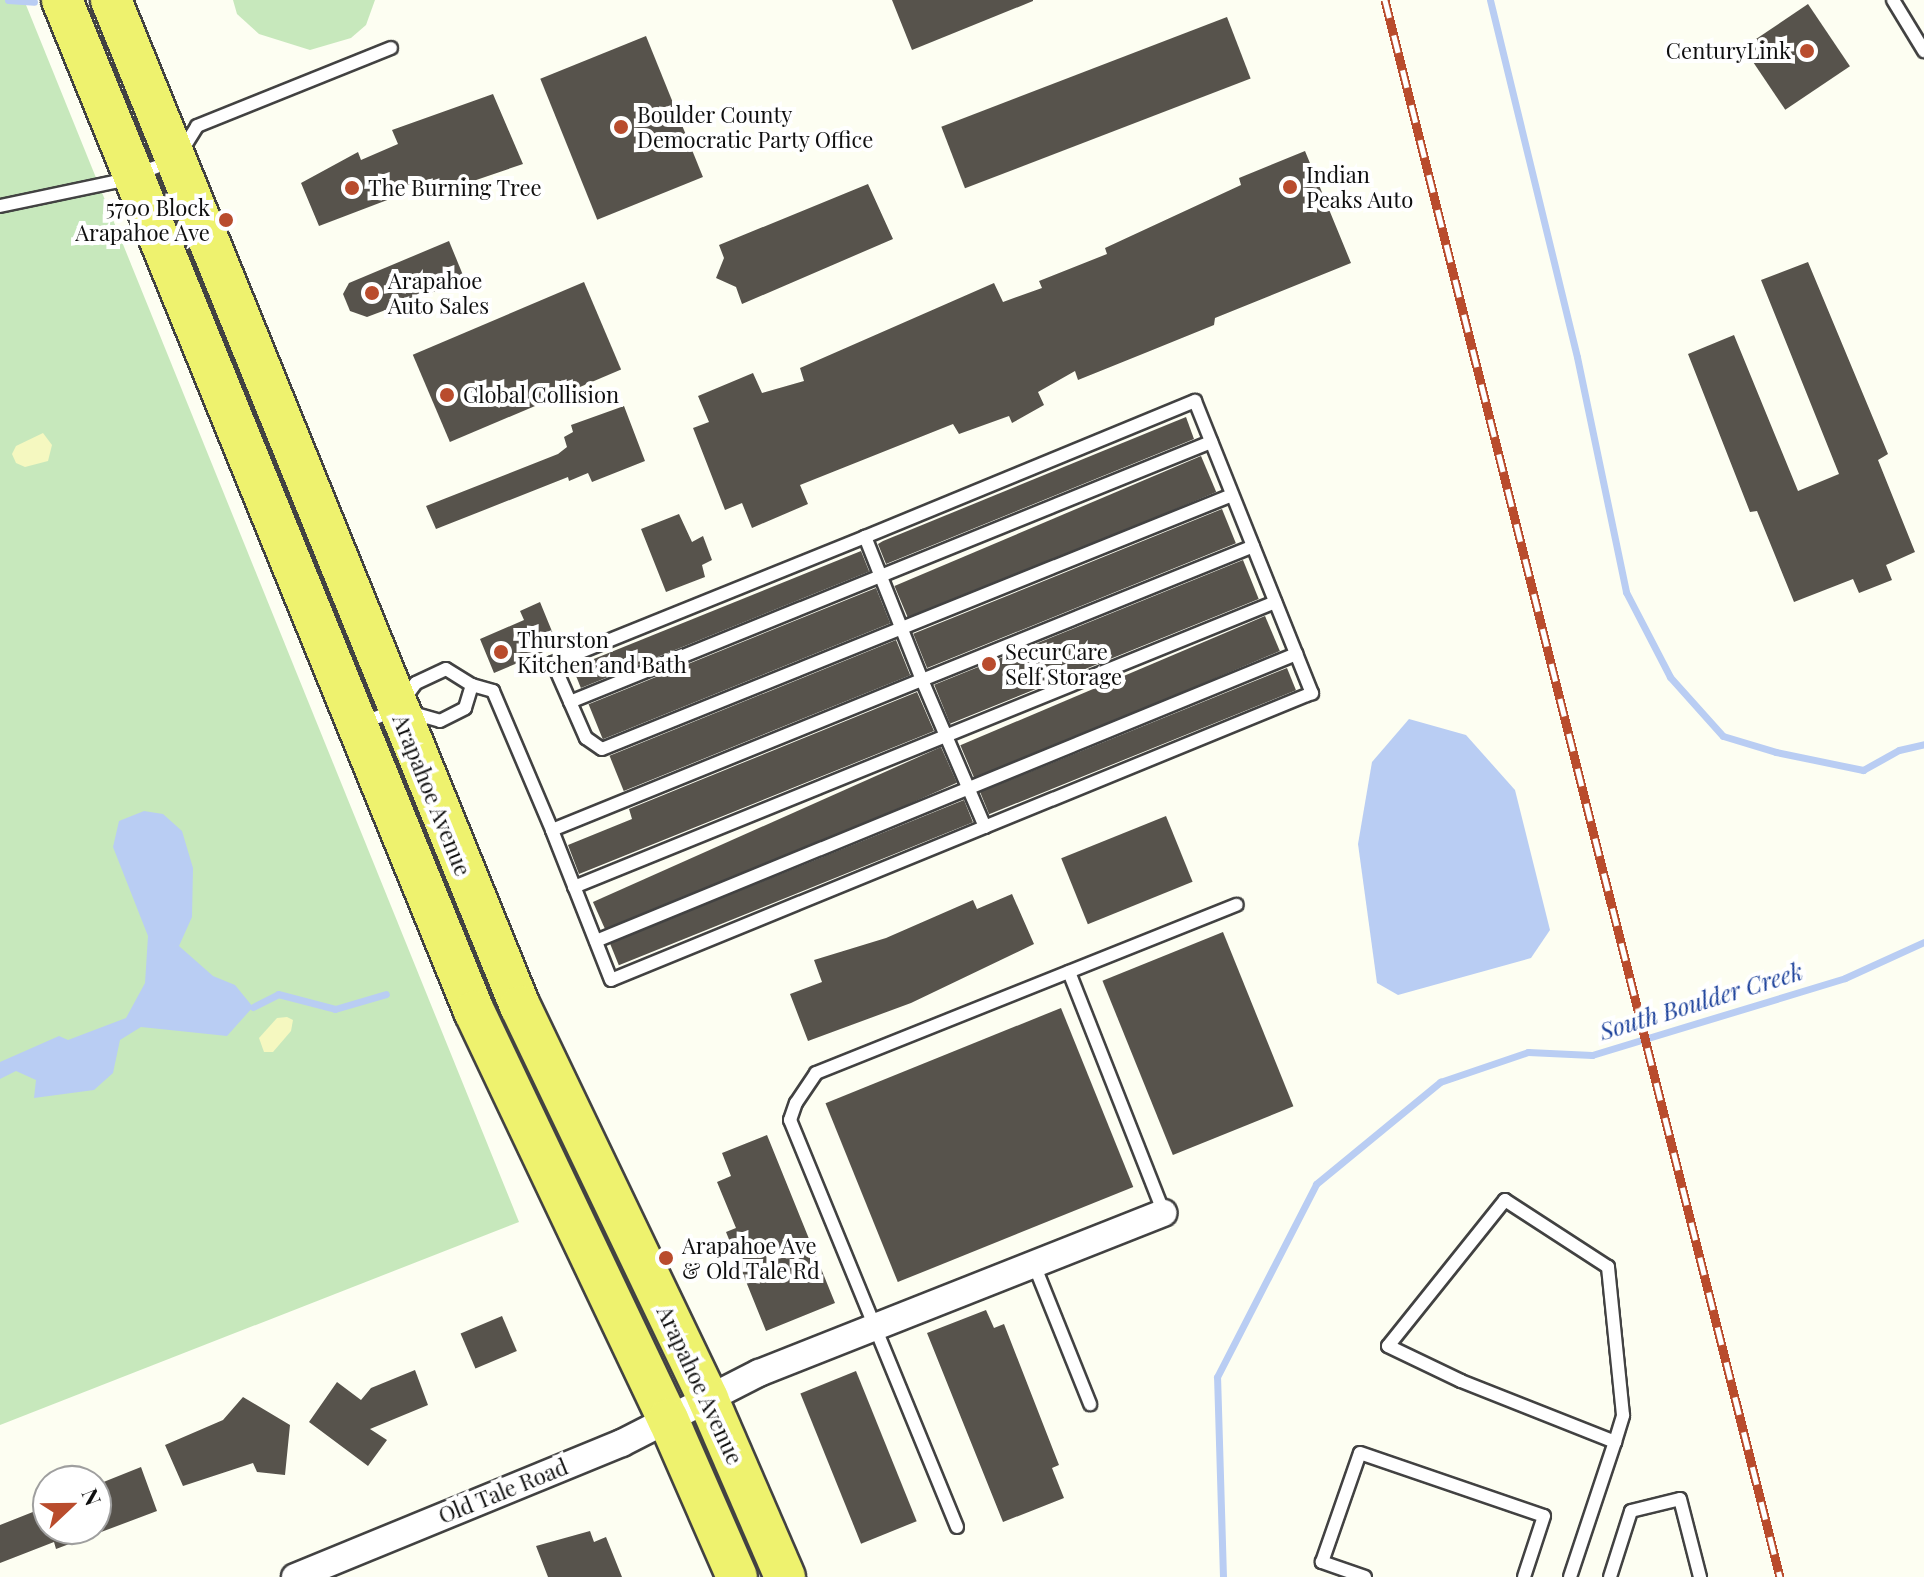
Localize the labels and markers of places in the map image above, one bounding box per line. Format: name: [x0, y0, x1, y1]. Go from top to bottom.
place label: CenturyLink: [1666, 38, 1791, 64]
marker: CenturyLink: [1798, 42, 1816, 60]
place label: Boulder County Democratic Party Office: [637, 101, 874, 152]
marker: Boulder County Democratic Party Office: [612, 118, 630, 136]
place label: Indian Peaks Auto: [1306, 161, 1414, 212]
place label: The Burning Tree: [368, 175, 542, 201]
marker: Indian Peaks Auto: [1281, 178, 1299, 196]
marker: The Burning Tree: [343, 179, 361, 197]
place label: 5700 Block Arapahoe Ave: [75, 194, 210, 246]
marker: 5700 Block Arapahoe Ave: [217, 211, 235, 229]
place label: Arapahoe Auto Sales: [388, 267, 489, 318]
marker: Arapahoe Auto Sales: [363, 284, 381, 302]
place label: Global Collision: [463, 382, 619, 408]
marker: Global Collision: [438, 386, 456, 404]
place label: Thurston Kitchen and Bath: [517, 626, 687, 678]
place label: SecurCare Self Storage: [1005, 638, 1122, 690]
marker: Thurston Kitchen and Bath: [492, 643, 510, 661]
marker: SecurCare Self Storage: [980, 655, 998, 673]
place label: Arapahoe Ave & Old Tale Rd: [682, 1232, 820, 1284]
marker: Arapahoe Ave & Old Tale Rd: [657, 1249, 675, 1267]

